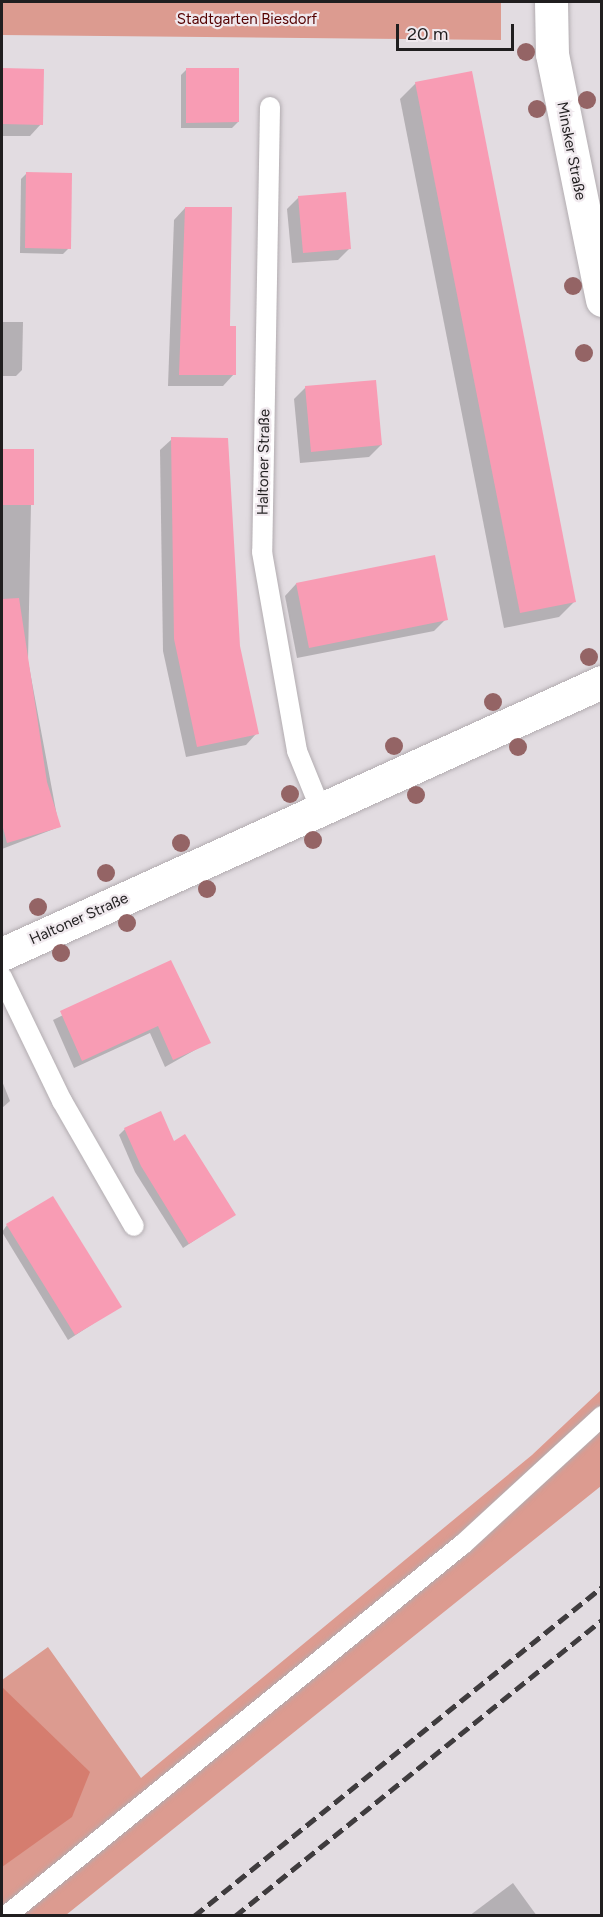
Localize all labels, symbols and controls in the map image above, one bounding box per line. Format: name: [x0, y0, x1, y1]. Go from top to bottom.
park label: Stadtgarten Biesdorf: [177, 11, 317, 29]
scale bar: [399, 12, 518, 50]
text: 20 m: [407, 23, 448, 45]
street label: Minsker Straße: [553, 100, 589, 202]
street label: Haltoner Straße: [254, 409, 274, 515]
street label: Haltoner Straße: [27, 889, 131, 949]

